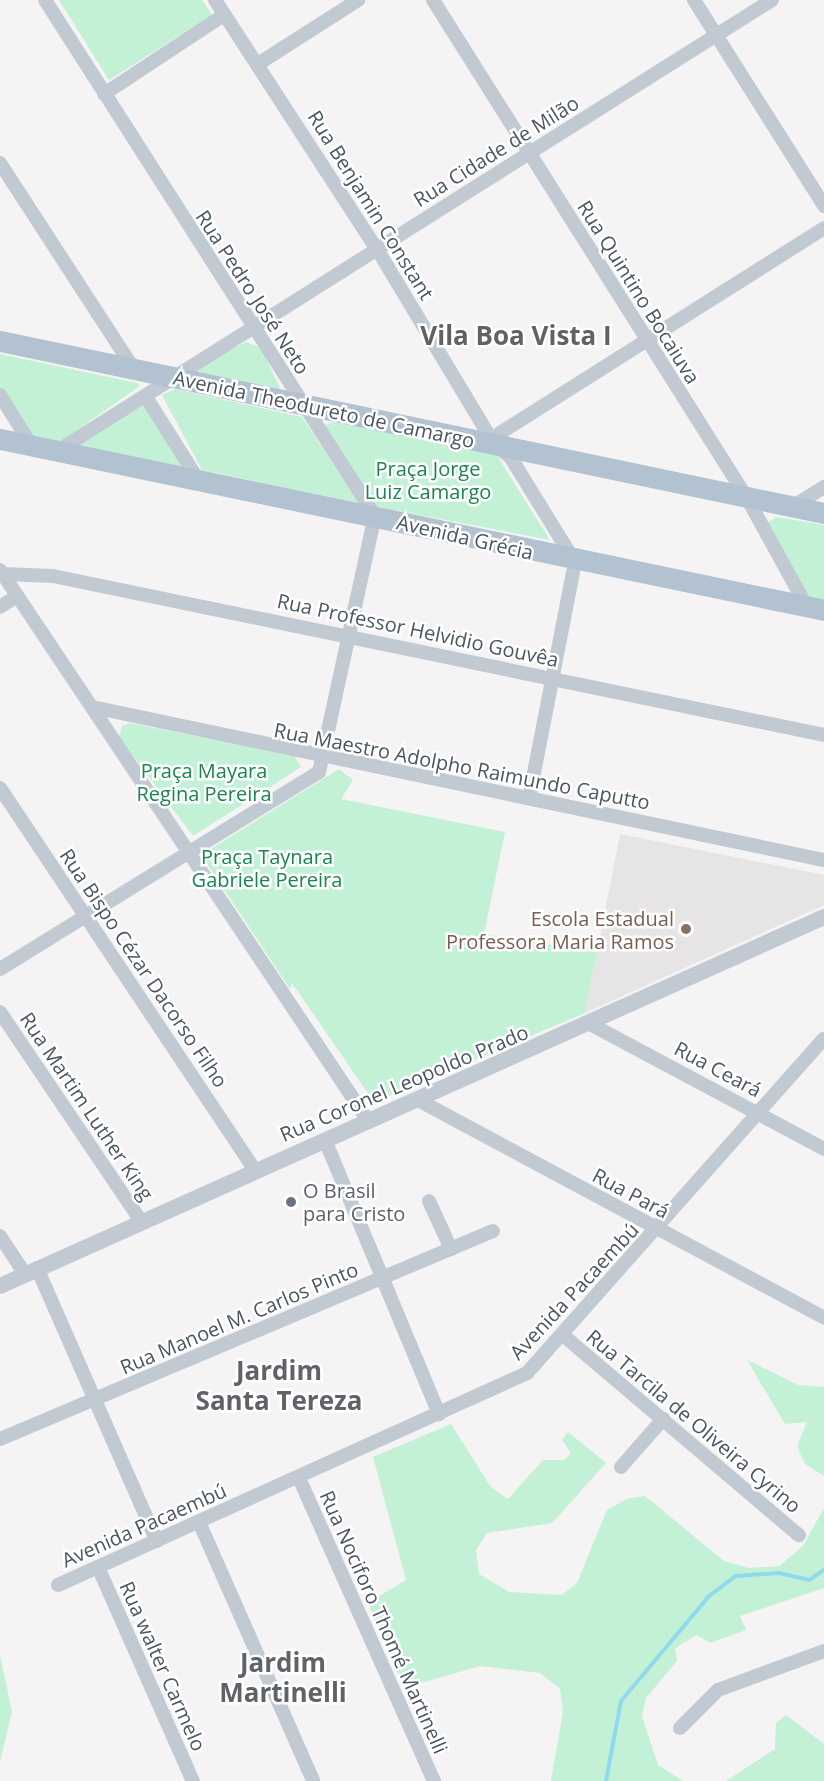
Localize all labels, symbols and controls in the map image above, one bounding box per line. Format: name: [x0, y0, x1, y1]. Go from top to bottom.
street label: Rua Cidade de Milão: [409, 90, 583, 212]
street label: Rua Benjamin Constant: [303, 106, 439, 304]
street label: Rua Quintino Bocaiuva: [573, 196, 705, 388]
street label: Rua Pedro José Neto: [191, 206, 315, 378]
district label: Vila Boa Vista I: [420, 320, 612, 352]
street label: Avenida Theodureto de Camargo: [171, 365, 477, 453]
park label: Praça Jorge Luiz Camargo: [365, 456, 491, 503]
street label: Avenida Grécia: [394, 510, 536, 564]
street label: Rua Professor Helvidio Gouvêa: [275, 588, 561, 672]
street label: Rua Maestro Adolpho Raimundo Caputto: [272, 718, 652, 814]
park label: Praça Mayara Regina Pereira: [136, 758, 272, 805]
street label: Rua Bispo Cézar Dacorso Filho: [55, 844, 233, 1092]
park label: Praça Taynara Gabriele Pereira: [192, 844, 342, 891]
place label: Escola Estadual Professora Maria Ramos: [446, 906, 674, 953]
marker: Escola Estadual Professora Maria Ramos: [679, 922, 693, 936]
street label: Rua Martim Luther King: [15, 1008, 159, 1204]
street label: Rua Coronel Leopoldo Prado: [276, 1020, 532, 1146]
street label: Rua Ceará: [670, 1036, 766, 1102]
street label: Rua Pará: [589, 1163, 673, 1223]
place label: O Brasil para Cristo: [303, 1178, 405, 1225]
marker: O Brasil para Cristo: [284, 1195, 298, 1209]
street label: Avenida Pacaembú: [505, 1218, 643, 1364]
street label: Rua Manoel M. Carlos Pinto: [116, 1257, 362, 1379]
street label: Rua Tarcila de Oliveira Cyrino: [582, 1324, 806, 1518]
district label: Jardim Santa Tereza: [196, 1355, 362, 1416]
street label: Avenida Pacaembú: [58, 1478, 230, 1572]
street label: Rua Nociforo Thomé Martinelli: [315, 1487, 453, 1757]
street label: Rua walter Carmelo: [115, 1578, 211, 1754]
district label: Jardim Martinelli: [219, 1647, 347, 1708]

